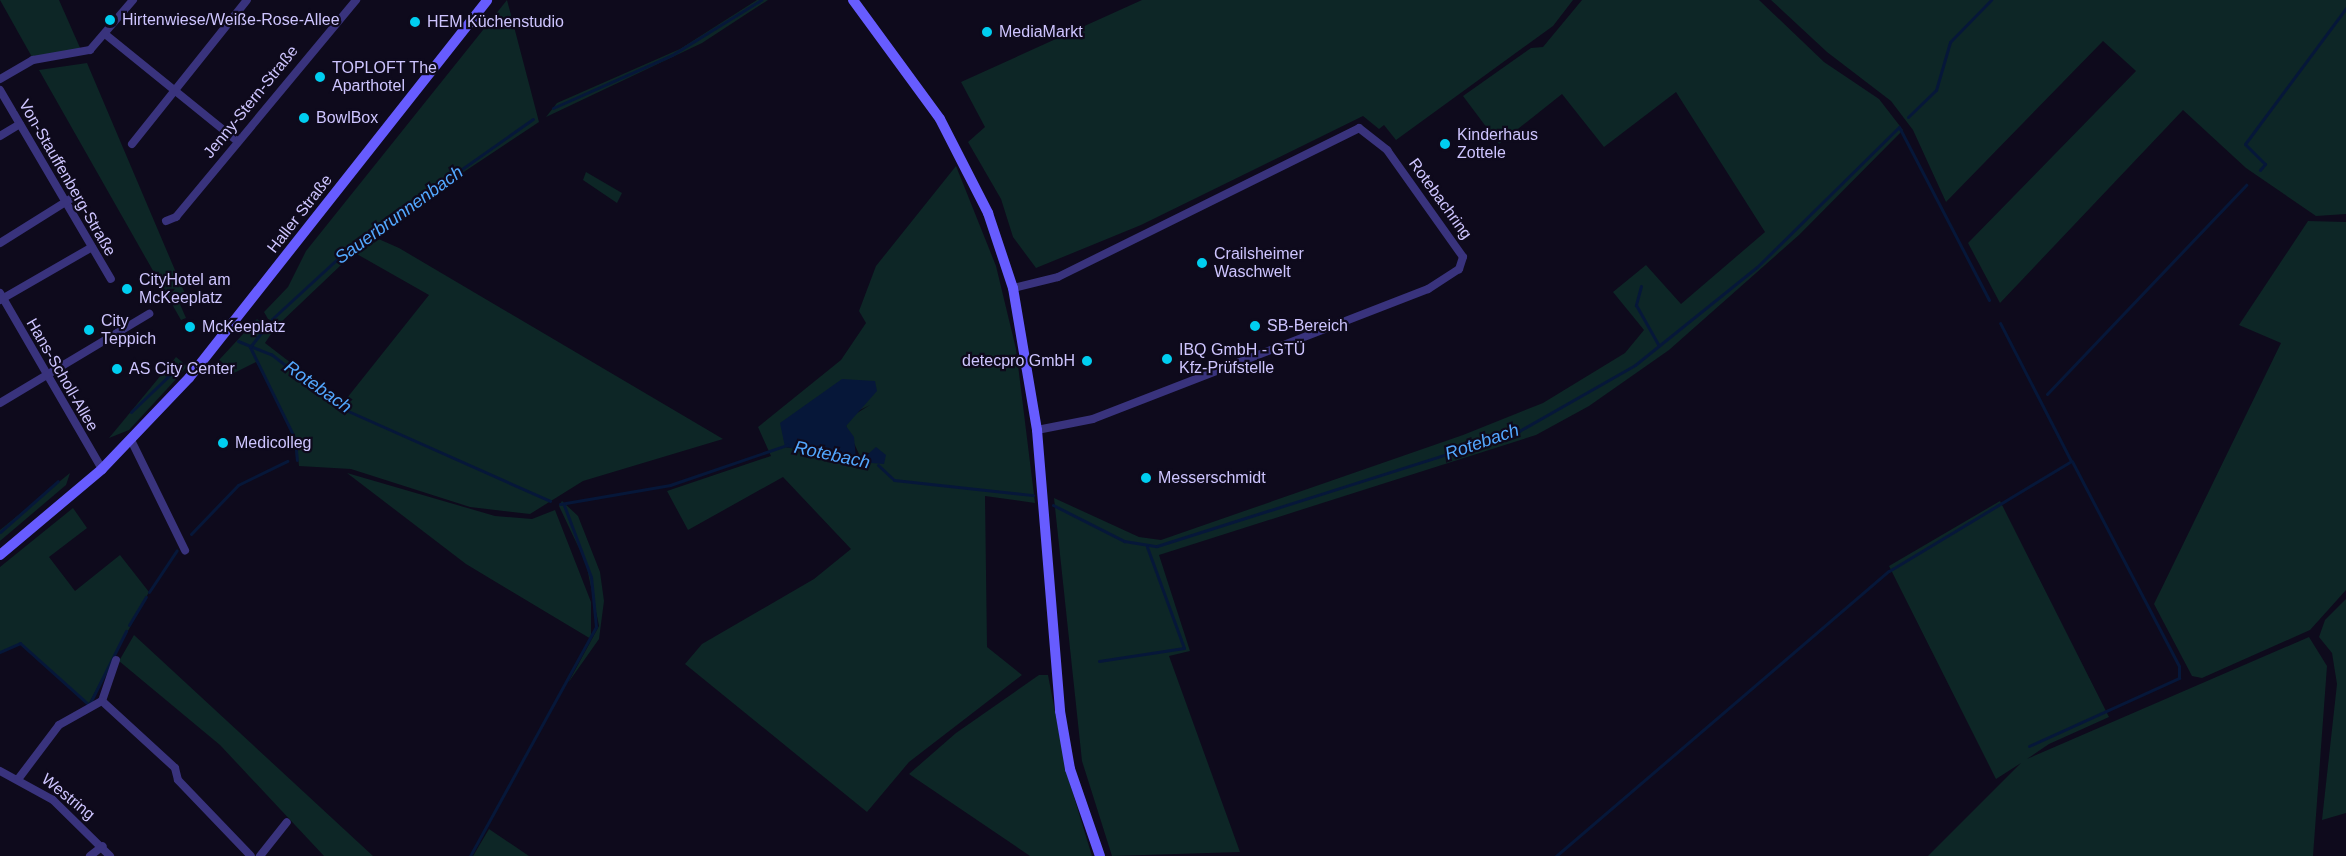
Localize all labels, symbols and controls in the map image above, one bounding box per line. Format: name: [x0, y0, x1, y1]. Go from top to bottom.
place label: Hirtenwiese/Weiße-Rose-Allee: [122, 10, 340, 30]
place label: HEM Küchenstudio: [427, 12, 564, 32]
marker: Hirtenwiese/Weiße-Rose-Allee: [103, 13, 117, 27]
marker: HEM Küchenstudio: [408, 15, 422, 29]
place label: MediaMarkt: [999, 22, 1083, 42]
marker: MediaMarkt: [980, 25, 994, 39]
street label: Jenny-Stern-Straße: [200, 42, 302, 162]
place label: TOPLOFT The Aparthotel: [332, 58, 438, 96]
marker: TOPLOFT The Aparthotel: [313, 70, 327, 84]
street label: Von-Stauffenberg-Straße: [14, 96, 120, 260]
place label: BowlBox: [316, 108, 378, 128]
marker: BowlBox: [297, 111, 311, 125]
place label: Kinderhaus Zottele: [1457, 125, 1538, 163]
marker: Kinderhaus Zottele: [1438, 137, 1452, 151]
street label: Rotebachring: [1404, 155, 1476, 243]
water label: Sauerbrunnenbach: [331, 161, 467, 269]
street label: Haller Straße: [263, 171, 337, 257]
place label: Crailsheimer Waschwelt: [1214, 244, 1304, 282]
marker: Crailsheimer Waschwelt: [1195, 256, 1209, 270]
place label: CityHotel am McKeeplatz: [139, 270, 231, 308]
marker: CityHotel am McKeeplatz: [120, 282, 134, 296]
place label: City Teppich: [101, 311, 156, 349]
street label: Hans-Scholl-Allee: [22, 315, 102, 435]
place label: SB-Bereich: [1267, 316, 1348, 336]
place label: McKeeplatz: [202, 317, 286, 337]
marker: SB-Bereich: [1248, 319, 1262, 333]
marker: McKeeplatz: [183, 320, 197, 334]
marker: City Teppich: [82, 323, 96, 337]
place label: IBQ GmbH - GTÜ Kfz-Prüfstelle: [1179, 340, 1305, 378]
place label: detecpro GmbH: [962, 351, 1075, 371]
marker: IBQ GmbH - GTÜ Kfz-Prüfstelle: [1160, 352, 1174, 366]
marker: detecpro GmbH: [1080, 354, 1094, 368]
water label: Rotebach: [280, 356, 356, 418]
place label: AS City Center: [129, 359, 235, 379]
marker: AS City Center: [110, 362, 124, 376]
water label: Rotebach: [1442, 419, 1522, 465]
place label: Medicolleg: [235, 433, 311, 453]
marker: Medicolleg: [216, 436, 230, 450]
water label: Rotebach: [792, 436, 872, 474]
place label: Messerschmidt: [1158, 468, 1266, 488]
marker: Messerschmidt: [1139, 471, 1153, 485]
street label: Westring: [38, 770, 98, 824]

